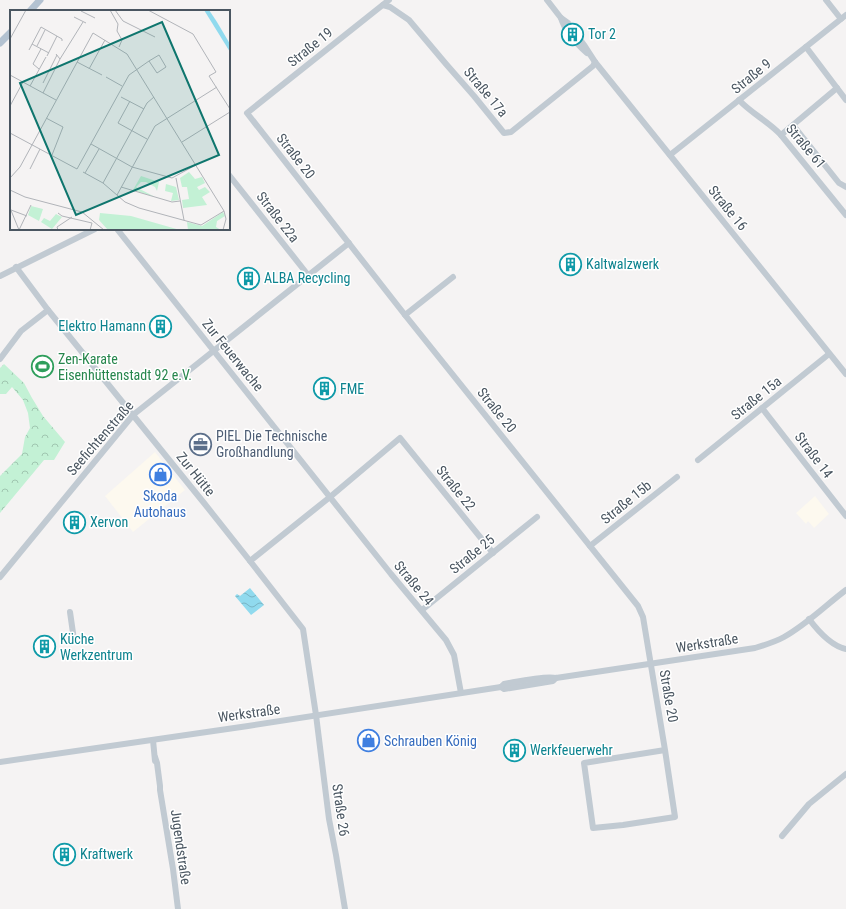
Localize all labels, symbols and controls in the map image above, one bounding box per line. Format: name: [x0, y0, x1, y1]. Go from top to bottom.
inset map: [10, 10, 230, 230]
building icon: Tor 2: [560, 21, 586, 47]
street label: Straße 19: [284, 24, 336, 70]
place label: Tor 2: [588, 26, 616, 42]
street label: Straße 9: [728, 55, 774, 97]
street label: Straße 17a: [461, 64, 511, 120]
street label: Straße 61: [783, 121, 829, 171]
street label: Straße 20: [273, 130, 319, 182]
street label: Straße 16: [705, 182, 751, 234]
street label: Straße 22a: [253, 189, 303, 245]
building icon: Kaltwalzwerk: [557, 251, 583, 277]
place label: Kaltwalzwerk: [586, 256, 660, 272]
building icon: ALBA Recycling: [235, 265, 261, 291]
place label: ALBA Recycling: [264, 270, 350, 286]
building icon: Elektro Hamann: [148, 313, 174, 339]
street label: Zur Feuerwache: [199, 316, 267, 395]
place label: Elektro Hamann: [58, 318, 146, 334]
place label: Zen-Karate Eisenhüttenstadt 92 e.V.: [58, 351, 192, 383]
sports icon: Zen-Karate Eisenhüttenstadt 92 e.V.: [29, 354, 55, 380]
street label: Straße 15a: [728, 373, 784, 423]
building icon: FME: [312, 376, 338, 402]
place label: FME: [340, 381, 364, 397]
street label: Straße 20: [474, 384, 520, 436]
street label: Seefichtenstraße: [63, 397, 137, 478]
place label: PIEL Die Technische Großhandlung: [216, 428, 328, 460]
street label: Straße 14: [792, 429, 836, 481]
office icon: PIEL Die Technische Großhandlung: [187, 431, 213, 457]
street label: Zur Hütte: [174, 449, 219, 499]
shop icon: Skoda Autohaus: [147, 461, 173, 487]
street label: Straße 22: [433, 462, 479, 514]
street label: Straße 15b: [598, 477, 654, 527]
place label: Skoda Autohaus: [134, 488, 186, 520]
building icon: Xervon: [62, 509, 88, 535]
place label: Xervon: [90, 514, 128, 530]
street label: Straße 25: [446, 531, 498, 577]
street label: Straße 24: [391, 558, 437, 609]
street label: Werkstraße: [675, 630, 740, 656]
place label: Küche Werkzentrum: [60, 631, 133, 663]
building icon: Küche Werkzentrum: [31, 634, 57, 660]
street label: Straße 20: [657, 669, 681, 724]
street label: Werkstraße: [217, 701, 282, 725]
shop icon: Schrauben König: [355, 728, 381, 754]
place label: Schrauben König: [384, 733, 477, 749]
building icon: Werkfeuerwehr: [502, 737, 528, 763]
place label: Werkfeuerwehr: [530, 742, 613, 758]
street label: Straße 26: [329, 783, 353, 837]
street label: Jugendstraße: [168, 808, 194, 886]
building icon: Kraftwerk: [52, 841, 78, 867]
place label: Kraftwerk: [80, 846, 134, 862]

